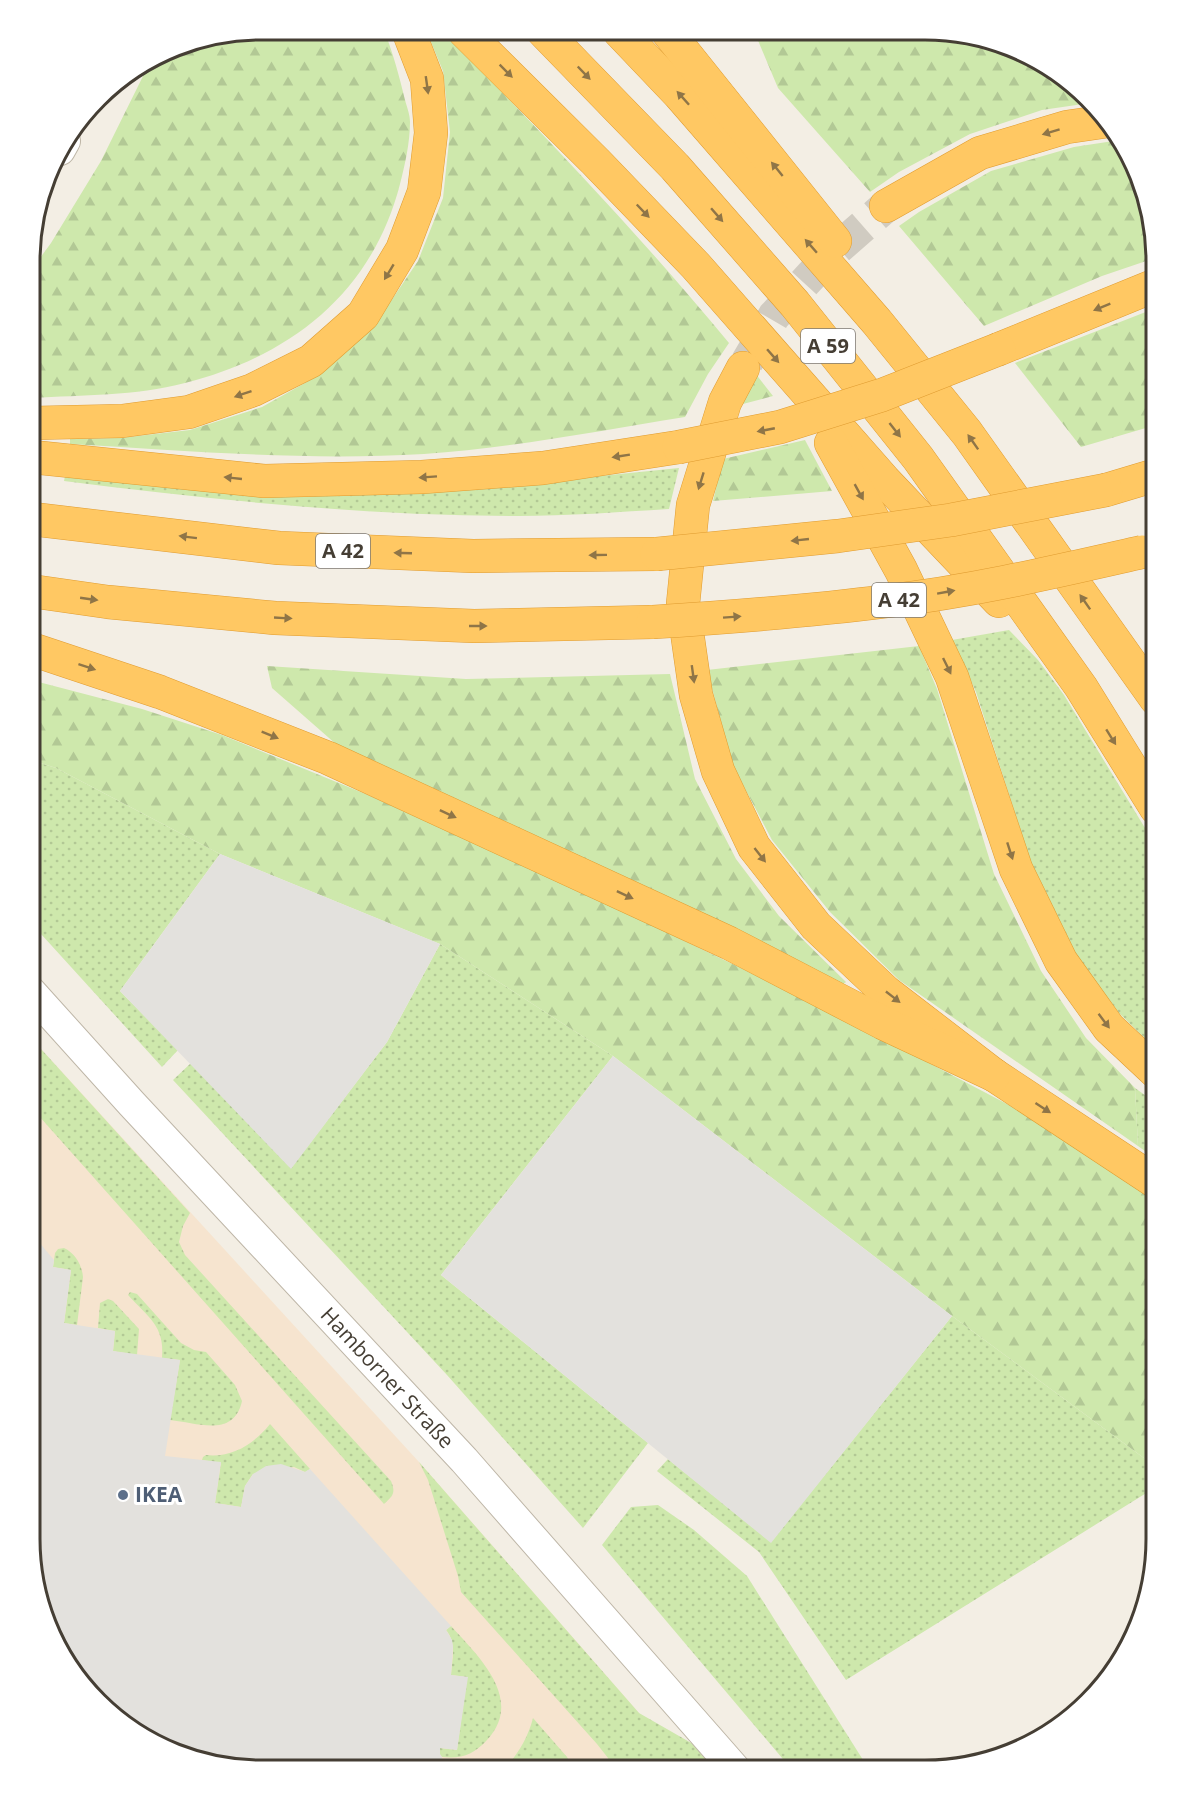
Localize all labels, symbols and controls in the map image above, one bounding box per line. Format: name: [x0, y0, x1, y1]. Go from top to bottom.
one-way arrow: [499, 64, 513, 78]
one-way arrow: [577, 65, 591, 80]
one-way arrow: [422, 76, 432, 95]
one-way arrow: [676, 91, 690, 106]
one-way arrow: [1042, 128, 1060, 137]
one-way arrow: [772, 161, 784, 176]
one-way arrow: [635, 203, 649, 217]
one-way arrow: [710, 207, 723, 222]
one-way arrow: [805, 239, 818, 254]
one-way arrow: [383, 264, 394, 280]
one-way arrow: [1092, 302, 1110, 312]
road number: A 59: [801, 329, 855, 363]
one-way arrow: [766, 348, 779, 363]
one-way arrow: [234, 389, 252, 399]
one-way arrow: [888, 422, 901, 437]
one-way arrow: [756, 426, 775, 435]
one-way arrow: [967, 434, 979, 450]
one-way arrow: [612, 451, 631, 460]
one-way arrow: [418, 472, 437, 481]
one-way arrow: [696, 472, 705, 490]
one-way arrow: [223, 473, 242, 483]
one-way arrow: [854, 484, 864, 501]
one-way arrow: [179, 533, 198, 542]
road number: A 42: [316, 534, 370, 568]
one-way arrow: [791, 535, 810, 545]
one-way arrow: [394, 548, 413, 558]
one-way arrow: [589, 550, 608, 560]
road number: A 42: [872, 583, 926, 617]
one-way arrow: [937, 587, 956, 596]
one-way arrow: [1079, 594, 1091, 610]
one-way arrow: [80, 595, 99, 604]
one-way arrow: [722, 612, 741, 622]
one-way arrow: [274, 613, 293, 622]
one-way arrow: [469, 621, 488, 631]
one-way arrow: [943, 658, 952, 675]
one-way arrow: [78, 663, 96, 673]
one-way arrow: [688, 664, 697, 683]
one-way arrow: [1106, 729, 1117, 745]
one-way arrow: [261, 730, 279, 740]
one-way arrow: [440, 809, 457, 818]
one-way arrow: [1006, 842, 1015, 860]
one-way arrow: [754, 847, 767, 863]
one-way arrow: [617, 891, 634, 900]
one-way arrow: [885, 991, 900, 1003]
one-way arrow: [1098, 1012, 1110, 1028]
one-way arrow: [1034, 1102, 1051, 1113]
street label: Hamborner Straße: [315, 1301, 461, 1454]
place label: IKEA: [135, 1480, 183, 1508]
marker: IKEA: [116, 1488, 130, 1502]

